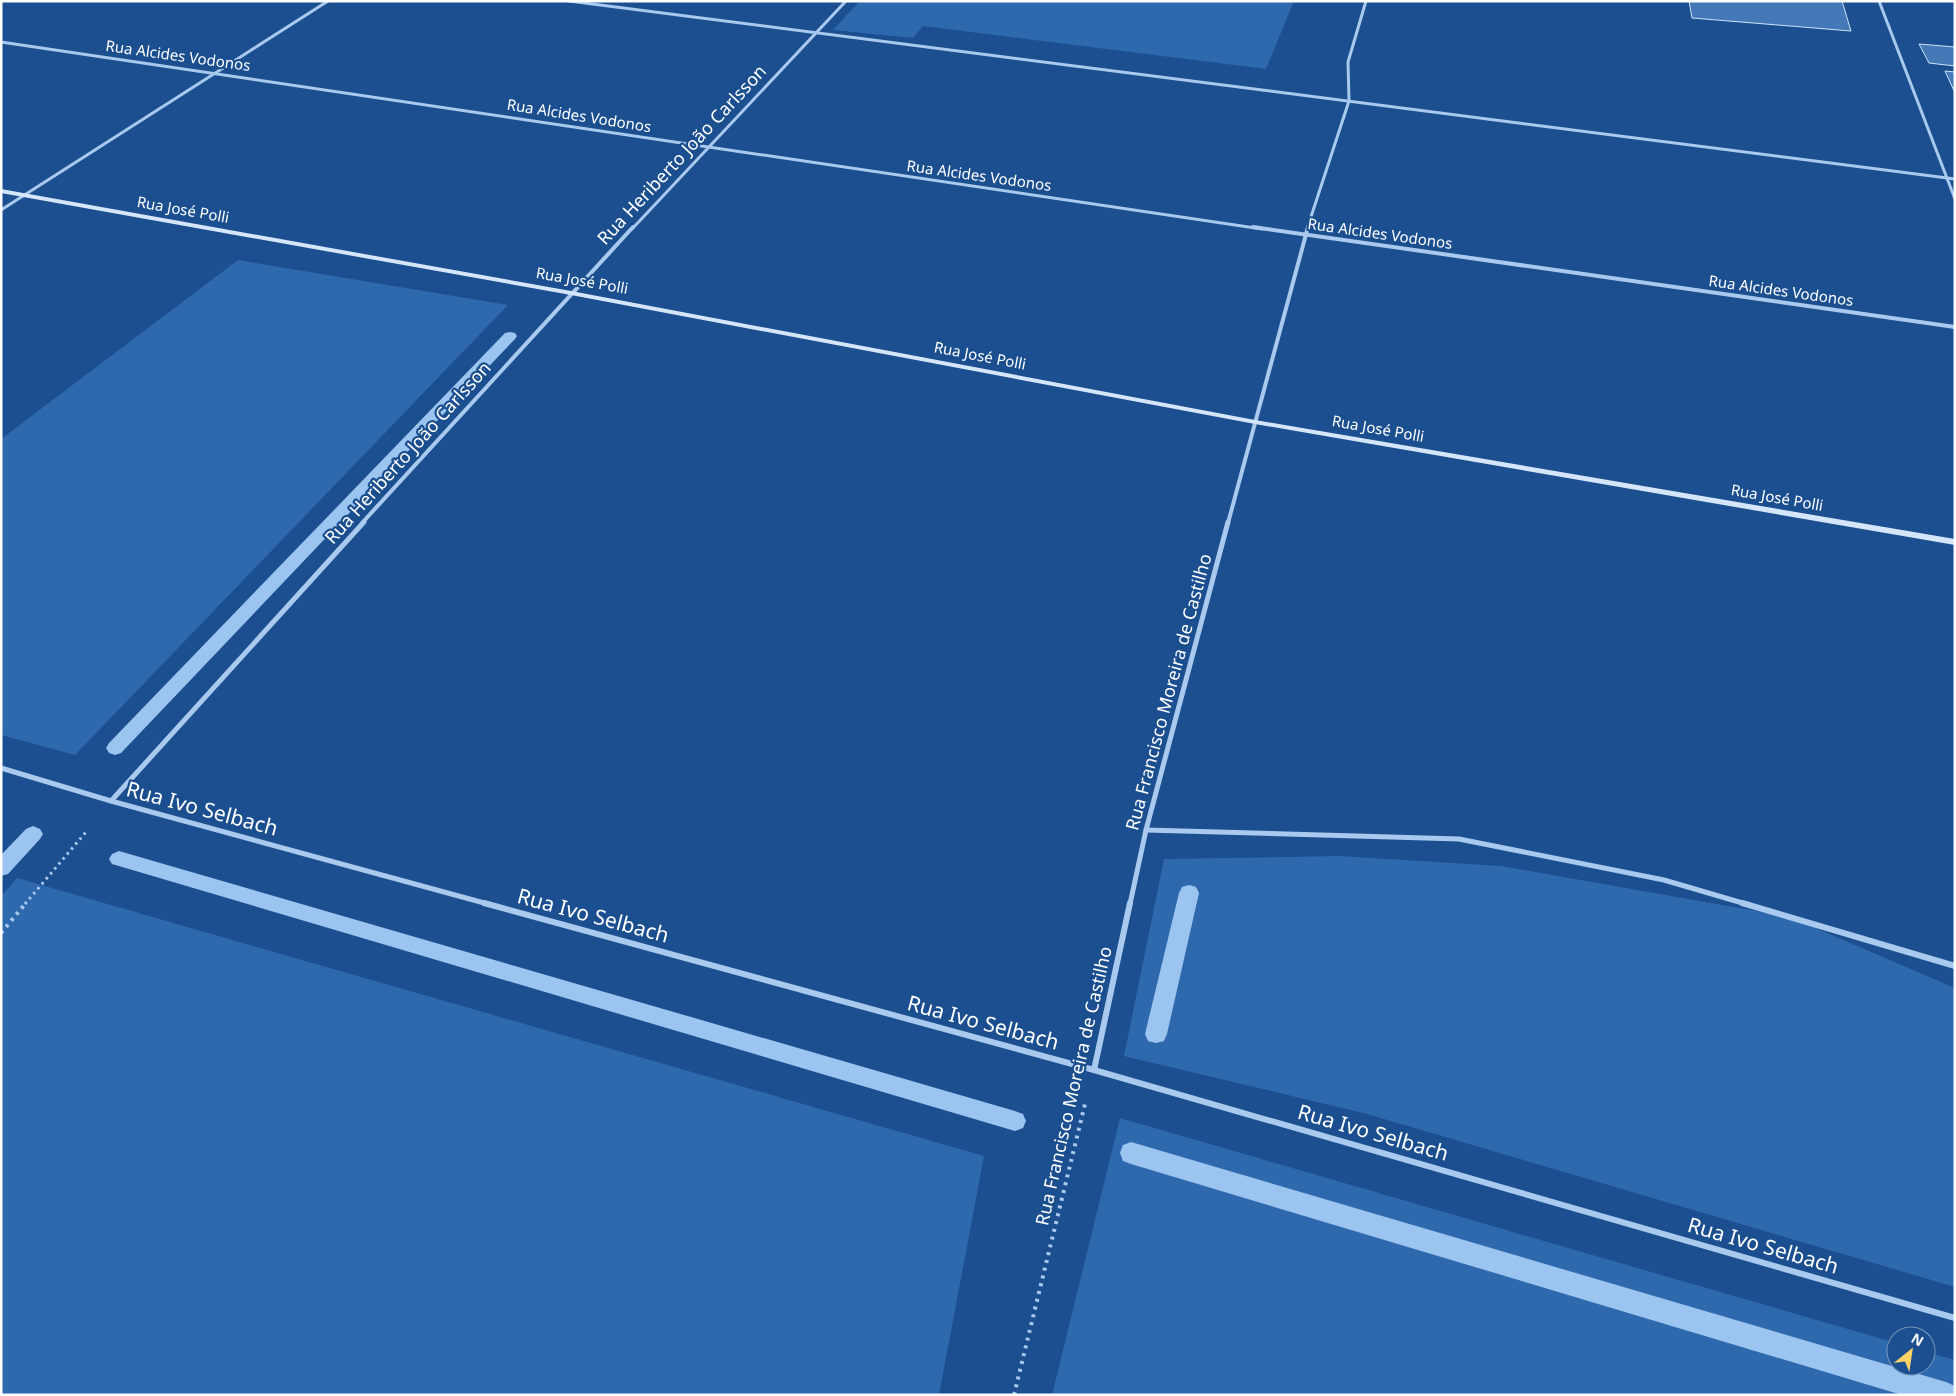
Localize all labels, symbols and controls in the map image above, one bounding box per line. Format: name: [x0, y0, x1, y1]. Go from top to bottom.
street label: Rua Alcides Vodonos: [105, 35, 252, 75]
street label: Rua Heriberto João Carlsson: [591, 59, 771, 249]
street label: Rua Alcides Vodonos: [506, 94, 653, 136]
street label: Rua Alcides Vodonos: [906, 155, 1053, 195]
street label: Rua José Polli: [135, 191, 231, 227]
street label: Rua Alcides Vodonos: [1307, 213, 1454, 253]
street label: Rua José Polli: [534, 262, 630, 298]
street label: Rua Alcides Vodonos: [1708, 270, 1855, 310]
street label: Rua José Polli: [932, 336, 1028, 374]
street label: Rua Heriberto João Carlsson: [319, 356, 496, 549]
street label: Rua José Polli: [1330, 410, 1426, 446]
street label: Rua José Polli: [1729, 479, 1825, 515]
street label: Rua Francisco Moreira de Castilho: [1119, 551, 1217, 833]
street label: Rua Ivo Selbach: [123, 774, 281, 842]
street label: Rua Ivo Selbach: [514, 881, 672, 949]
street label: Rua Francisco Moreira de Castilho: [1029, 944, 1117, 1228]
street label: Rua Ivo Selbach: [904, 988, 1062, 1056]
street label: Rua Ivo Selbach: [1295, 1097, 1452, 1167]
street label: Rua Ivo Selbach: [1685, 1210, 1842, 1280]
north arrow: [1886, 1326, 1936, 1376]
text: N: [1908, 1328, 1927, 1350]

